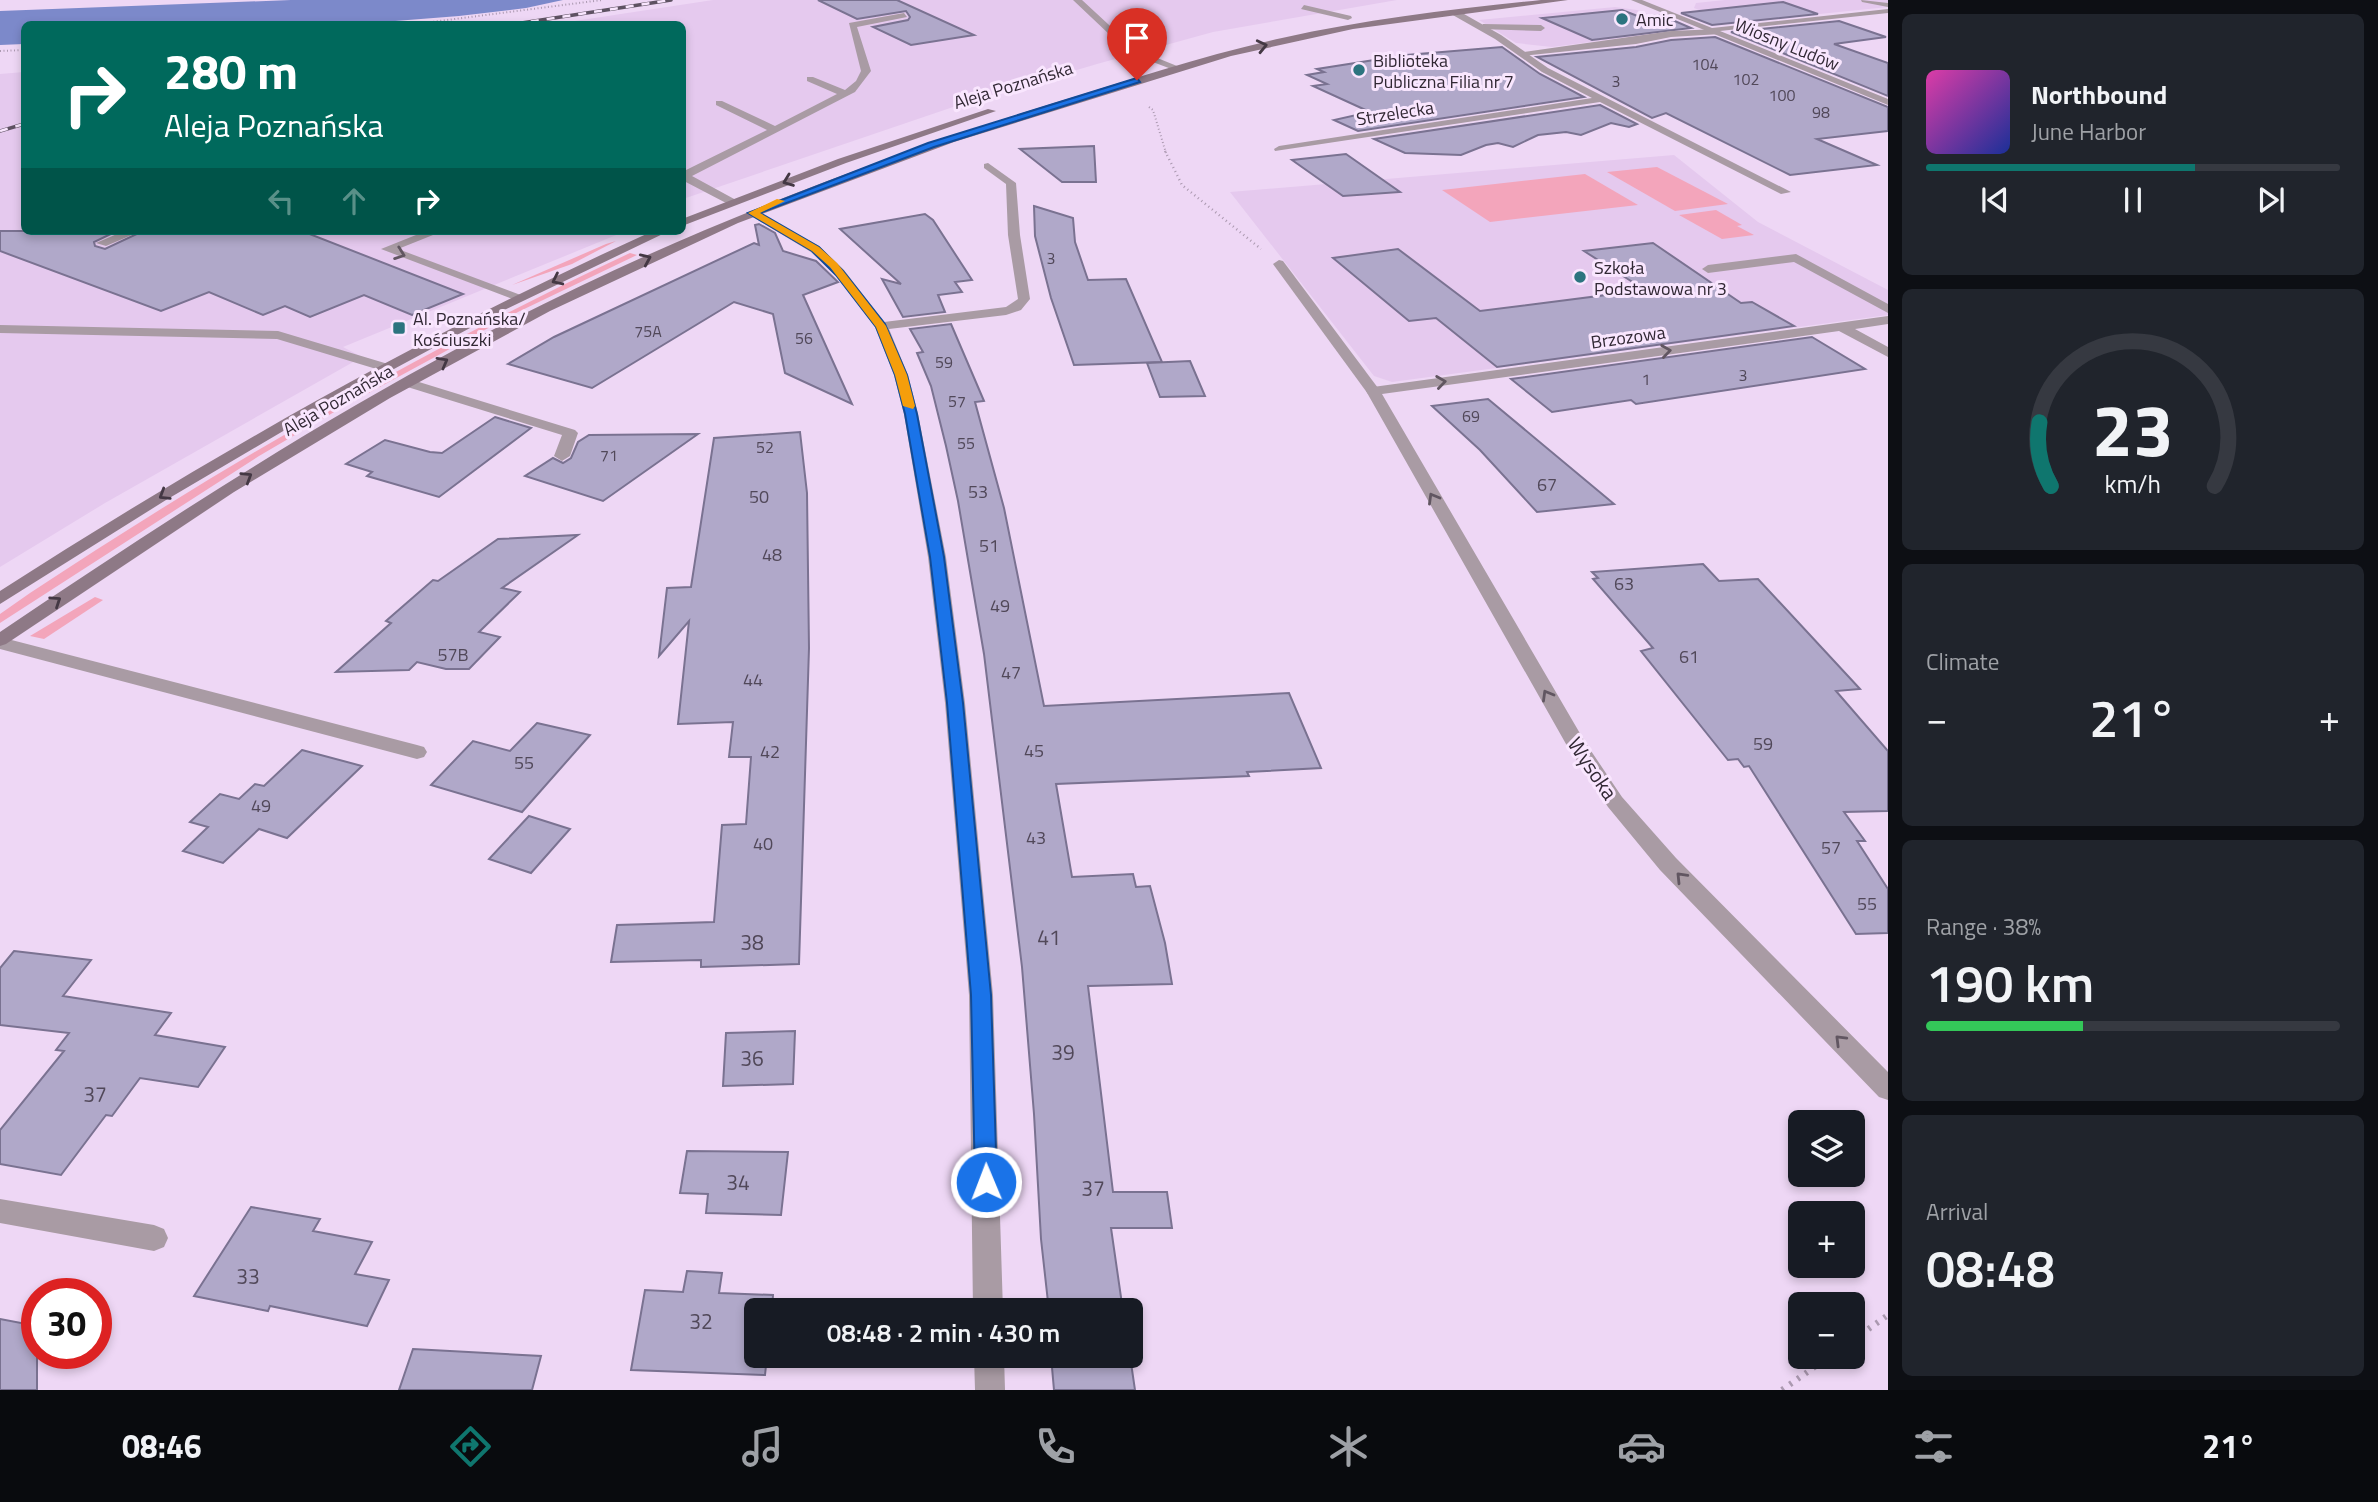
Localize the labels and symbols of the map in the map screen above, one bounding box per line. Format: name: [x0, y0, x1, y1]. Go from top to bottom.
place label: Amic: [1636, 6, 1674, 33]
pin: [1107, 8, 1167, 80]
marker: Amic: [1614, 11, 1630, 27]
street label: Wiosny Ludów: [1731, 11, 1844, 77]
one-way arrow: [1256, 39, 1268, 54]
place label: Biblioteka Publiczna Filia nr 7: [1373, 47, 1514, 95]
house number: 104: [1692, 52, 1718, 76]
street label: Aleja Poznańska: [950, 54, 1076, 116]
marker: Biblioteka Publiczna Filia nr 7: [1351, 62, 1367, 78]
house number: 102: [1733, 67, 1759, 91]
house number: 3: [1612, 69, 1620, 93]
house number: 100: [1769, 83, 1795, 107]
street label: Strzelecka: [1354, 94, 1436, 132]
house number: 98: [1812, 100, 1830, 124]
one-way arrow: [782, 172, 794, 186]
one-way arrow: [394, 246, 406, 260]
house number: 3: [1047, 246, 1055, 270]
one-way arrow: [639, 253, 651, 267]
place label: Szkoła Podstawowa nr 3: [1594, 254, 1727, 302]
marker: Szkoła Podstawowa nr 3: [1572, 269, 1588, 285]
one-way arrow: [551, 271, 564, 285]
place label: Al. Poznańska/ Kościuszki: [413, 305, 526, 353]
street label: Brzozowa: [1589, 318, 1667, 356]
house number: 75A: [634, 319, 662, 343]
marker: Al. Poznańska/ Kościuszki: [391, 320, 407, 336]
house number: 56: [795, 326, 813, 350]
one-way arrow: [1660, 344, 1672, 359]
house number: 59: [935, 350, 953, 374]
street label: Aleja Poznańska: [278, 357, 398, 443]
one-way arrow: [436, 357, 448, 370]
house number: 3: [1739, 363, 1747, 387]
house number: 1: [1642, 367, 1650, 391]
one-way arrow: [1435, 374, 1447, 389]
house number: 57: [948, 389, 966, 413]
house number: 69: [1462, 404, 1480, 428]
house number: 55: [957, 431, 975, 455]
house number: 52: [756, 435, 774, 459]
house number: 71: [600, 443, 618, 467]
house number: 67: [1537, 471, 1557, 498]
one-way arrow: [239, 472, 252, 485]
house number: 53: [968, 478, 988, 505]
house number: 50: [749, 483, 769, 510]
one-way arrow: [158, 486, 171, 499]
one-way arrow: [1428, 493, 1441, 506]
house number: 51: [979, 532, 999, 559]
house number: 48: [762, 541, 782, 568]
house number: 63: [1614, 570, 1634, 597]
house number: 49: [990, 592, 1010, 619]
one-way arrow: [48, 597, 61, 609]
house number: 57B: [437, 641, 469, 668]
house number: 61: [1679, 643, 1699, 670]
house number: 47: [1001, 659, 1021, 686]
house number: 44: [743, 666, 763, 693]
one-way arrow: [1542, 689, 1555, 702]
street label: Wysoka: [1560, 730, 1626, 806]
house number: 59: [1753, 730, 1773, 757]
house number: 45: [1024, 737, 1044, 764]
house number: 42: [760, 738, 780, 765]
house number: 55: [514, 749, 534, 776]
house number: 49: [251, 792, 271, 819]
house number: 43: [1026, 824, 1046, 851]
house number: 40: [753, 830, 773, 857]
house number: 57: [1821, 834, 1841, 861]
one-way arrow: [1677, 873, 1689, 885]
house number: 55: [1857, 890, 1877, 917]
house number: 41: [1037, 921, 1061, 953]
house number: 38: [740, 926, 764, 958]
one-way arrow: [1836, 1035, 1849, 1048]
house number: 39: [1051, 1036, 1075, 1068]
house number: 36: [740, 1042, 764, 1074]
house number: 37: [83, 1078, 107, 1110]
position arrow: [949, 1145, 1023, 1219]
house number: 34: [726, 1166, 750, 1198]
house number: 37: [1081, 1172, 1105, 1204]
house number: 33: [236, 1260, 260, 1292]
speed limit sign: 30: [21, 1278, 112, 1369]
house number: 32: [689, 1305, 713, 1337]

